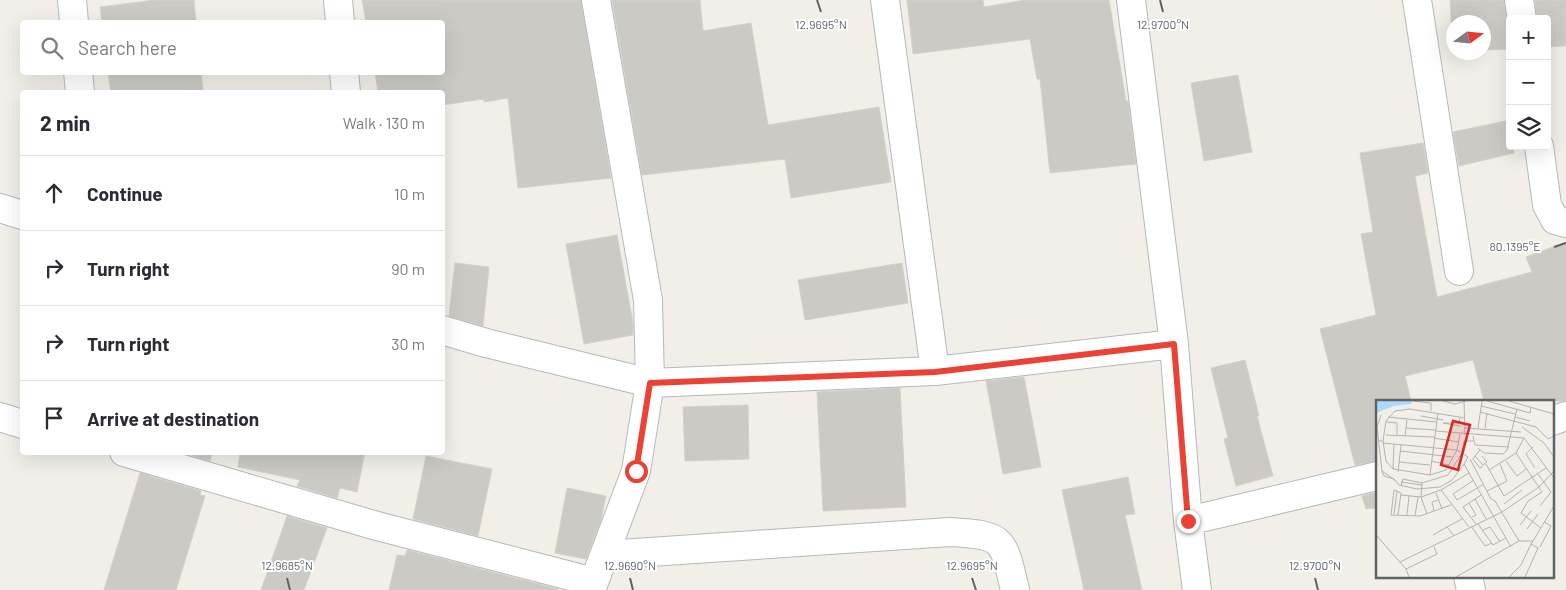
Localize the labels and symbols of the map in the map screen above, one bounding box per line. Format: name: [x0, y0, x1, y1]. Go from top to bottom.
north arrow: [1446, 15, 1491, 60]
text: 12.9695°N: [795, 17, 847, 31]
text: 12.9700°N: [1137, 17, 1189, 31]
text: 80.1395°E: [1489, 239, 1541, 253]
inset map: [1376, 400, 1554, 578]
route start: [625, 460, 648, 483]
route end: [1177, 510, 1200, 533]
text: 12.9685°N: [261, 558, 313, 572]
text: 12.9690°N: [604, 558, 656, 572]
text: 12.9695°N: [946, 558, 998, 572]
text: 12.9700°N: [1289, 558, 1341, 572]

